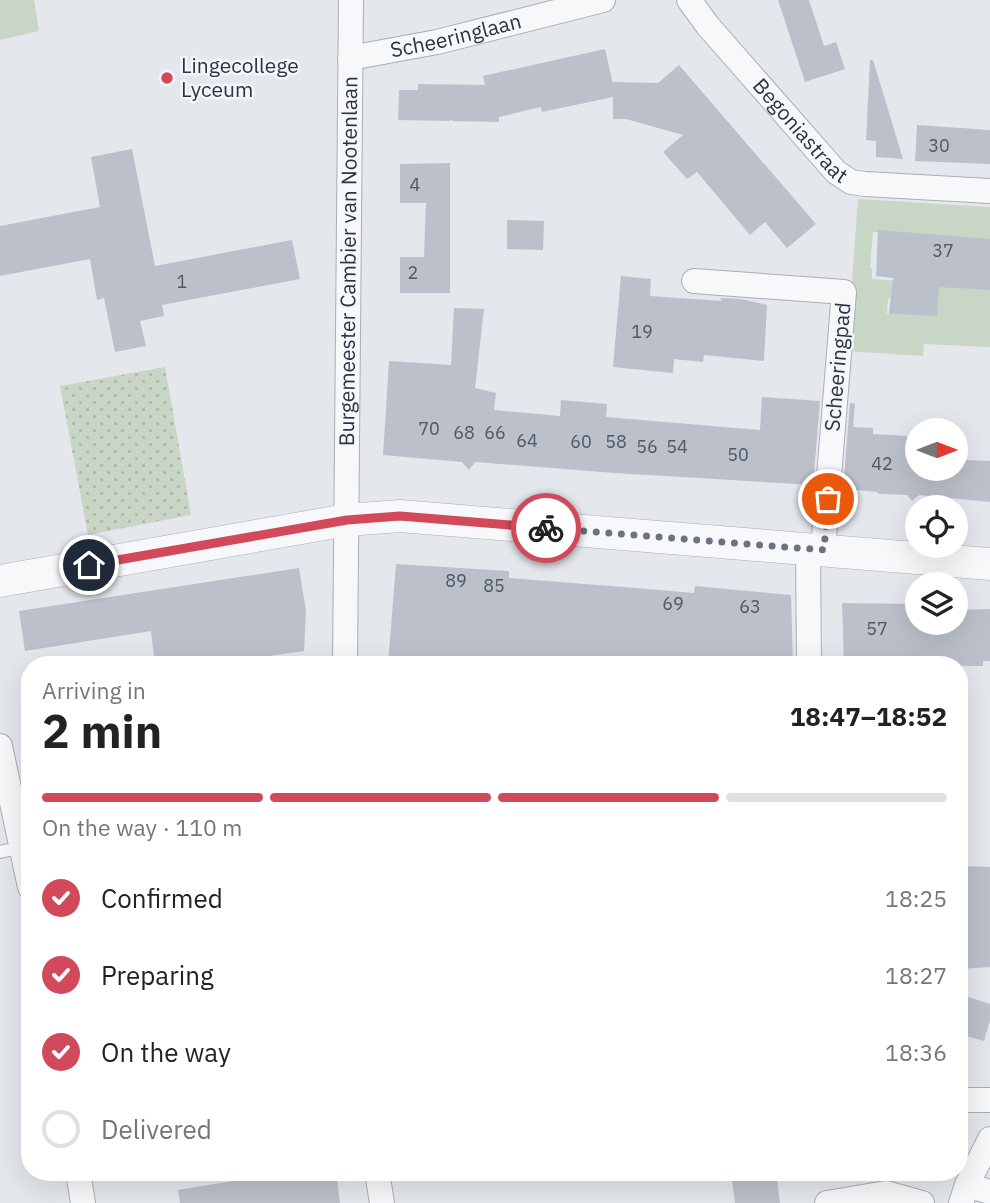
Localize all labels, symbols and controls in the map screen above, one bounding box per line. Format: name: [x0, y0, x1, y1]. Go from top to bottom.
street label: Scheeringlaan: [388, 6, 524, 63]
place label: Lingecollege Lyceum: [181, 51, 299, 103]
marker: Lingecollege Lyceum: [159, 70, 175, 86]
street label: Begoniastraat: [747, 72, 854, 189]
street label: Burgemeester Cambier van Nootenlaan: [332, 76, 363, 446]
house number: 30: [928, 134, 950, 157]
house number: 4: [410, 173, 421, 196]
house number: 37: [932, 239, 954, 262]
house number: 2: [408, 261, 418, 284]
house number: 1: [177, 270, 187, 293]
street label: Scheeringpad: [817, 301, 857, 433]
house number: 19: [631, 320, 653, 343]
house number: 70: [418, 417, 440, 440]
north arrow: [905, 418, 968, 481]
map controls: [905, 418, 968, 635]
house number: 68: [453, 421, 475, 444]
house number: 66: [484, 421, 506, 444]
house number: 64: [516, 429, 538, 452]
house number: 60: [570, 430, 592, 453]
house number: 58: [605, 430, 627, 453]
house number: 56: [636, 435, 658, 458]
house number: 54: [666, 435, 688, 458]
house number: 50: [727, 443, 749, 466]
house number: 42: [871, 452, 893, 475]
pin: [798, 469, 858, 529]
icon: bag: [809, 480, 847, 518]
courier: [511, 493, 581, 563]
button: locate: [905, 495, 968, 558]
icon: bike: [527, 509, 565, 547]
pin: [59, 535, 119, 595]
icon: home: [70, 546, 108, 584]
house number: 89: [445, 569, 467, 592]
button: layers: [905, 572, 968, 635]
house number: 85: [483, 574, 505, 597]
house number: 69: [662, 592, 684, 615]
house number: 63: [739, 595, 761, 618]
house number: 57: [866, 617, 888, 640]
text: Arriving in: [42, 675, 146, 705]
text: 18:47–18:52: [790, 699, 947, 733]
text: 2 min: [42, 701, 162, 761]
text: On the way · 110 m: [42, 812, 242, 842]
icon: check: [42, 879, 80, 917]
text: Confirmed: [101, 881, 223, 915]
text: 18:25: [885, 883, 947, 913]
icon: check: [42, 956, 80, 994]
text: Preparing: [101, 958, 214, 992]
text: 18:27: [885, 960, 947, 990]
icon: check: [42, 1033, 80, 1071]
text: On the way: [101, 1035, 231, 1069]
text: 18:36: [885, 1037, 947, 1067]
text: Delivered: [101, 1112, 212, 1146]

